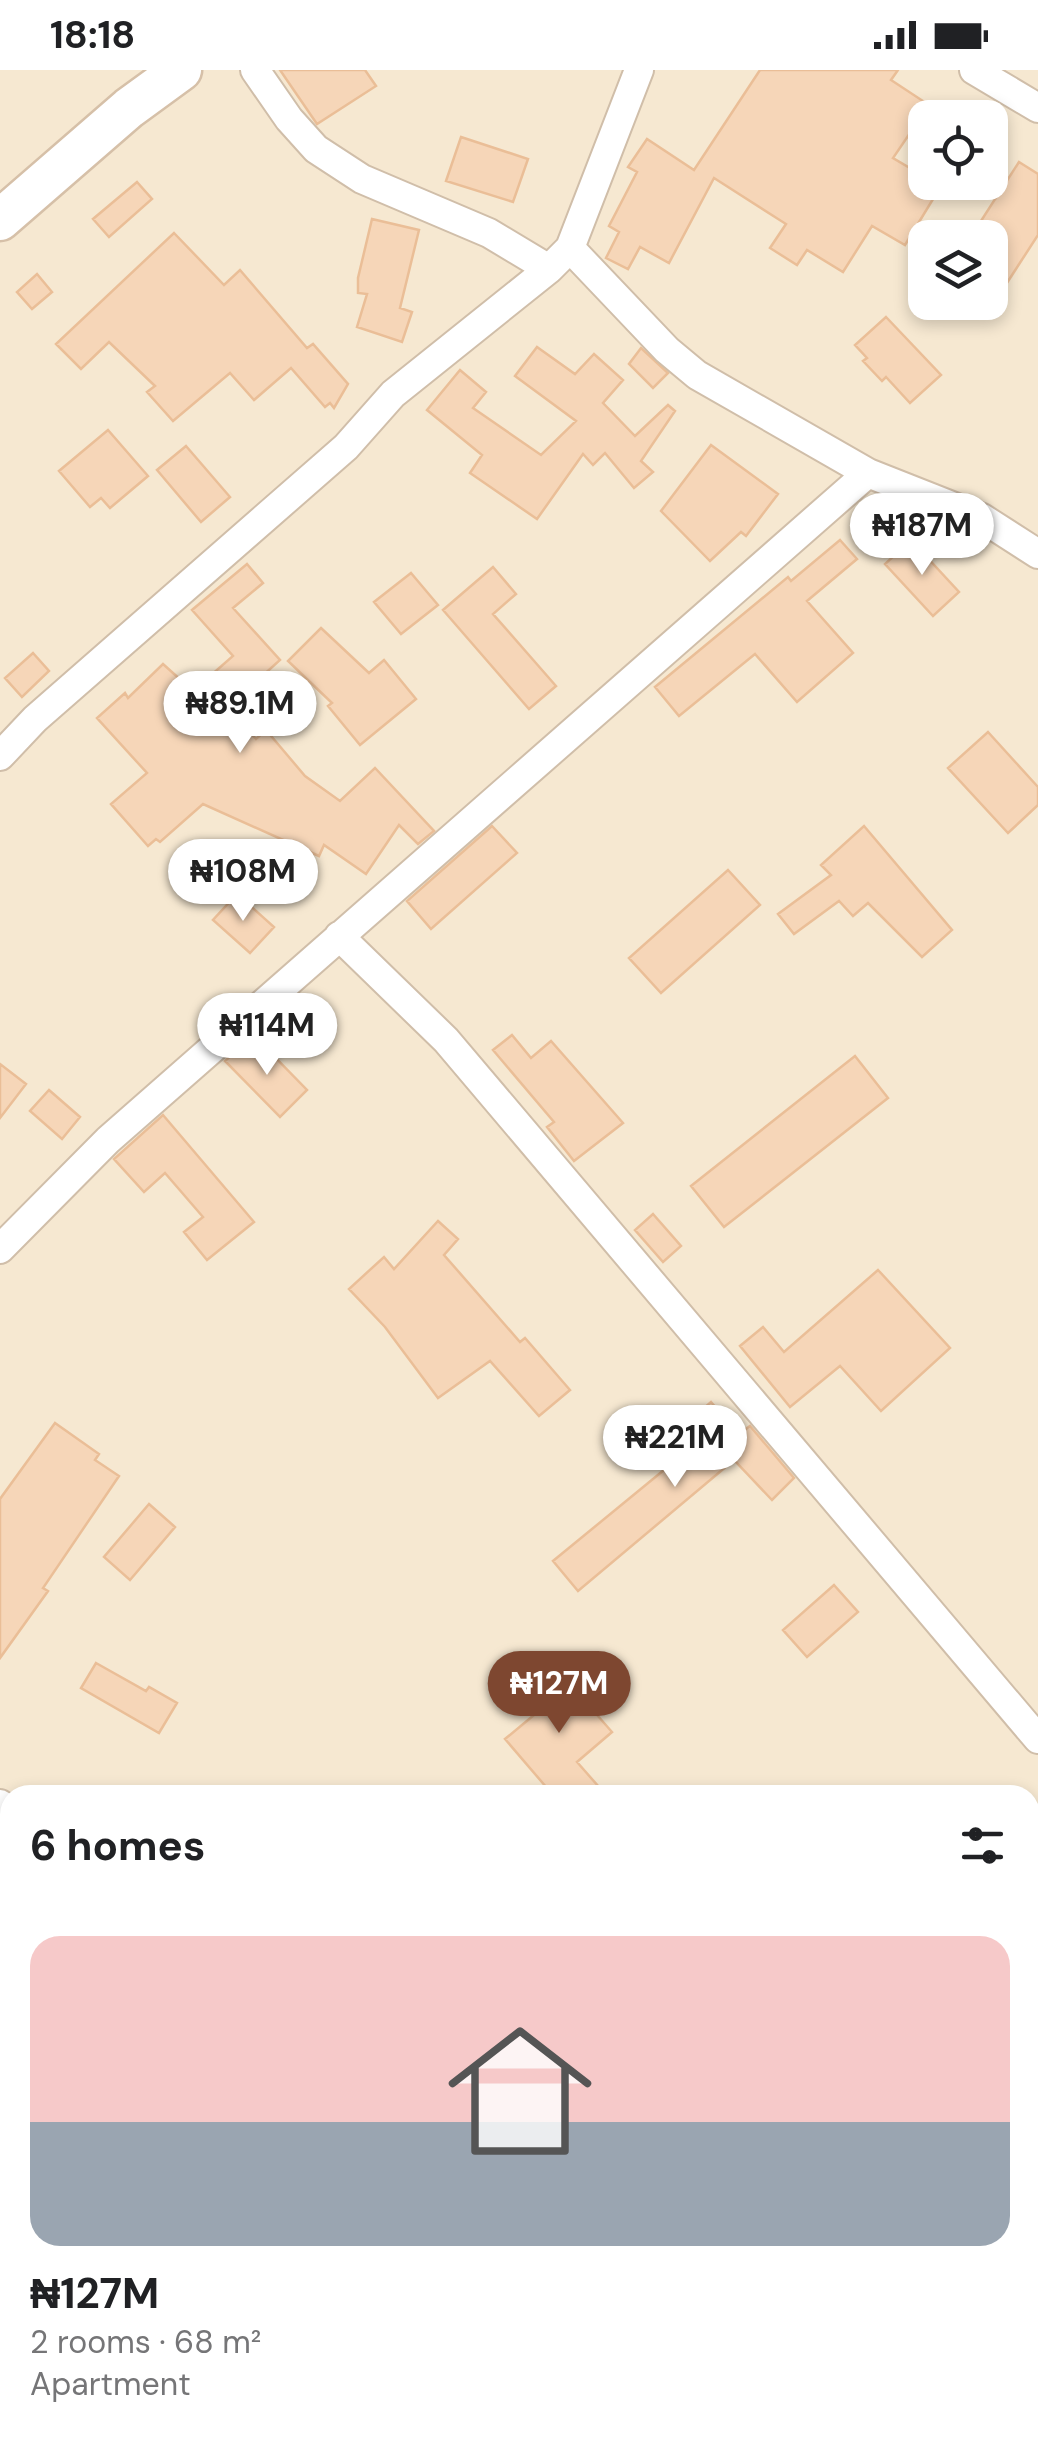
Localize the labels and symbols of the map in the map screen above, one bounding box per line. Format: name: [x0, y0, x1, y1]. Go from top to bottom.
pin: ₦187M: [852, 493, 992, 578]
pin: ₦89.1M: [159, 671, 321, 756]
pin: ₦108M: [173, 839, 313, 924]
pin: ₦114M: [197, 993, 337, 1078]
pin: ₦221M: [605, 1405, 745, 1490]
pin: ₦127M: [489, 1651, 629, 1736]

